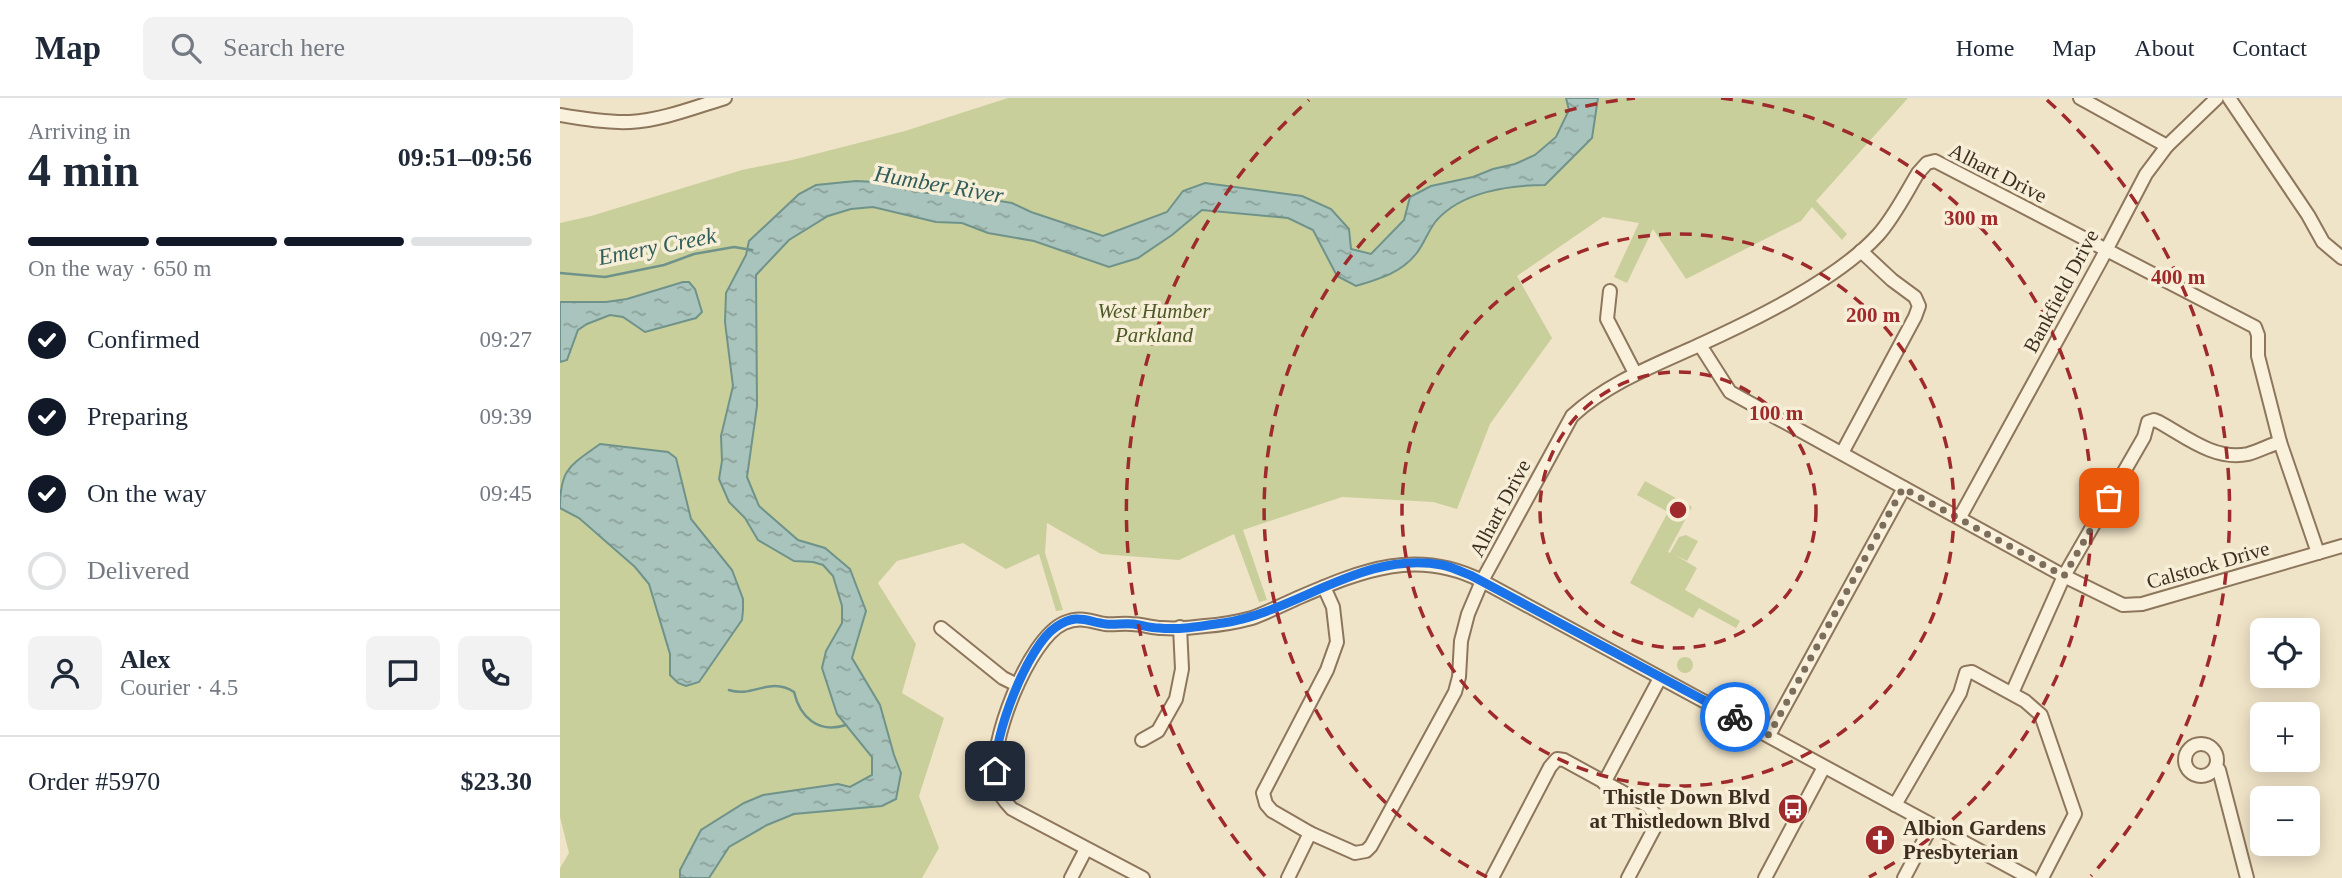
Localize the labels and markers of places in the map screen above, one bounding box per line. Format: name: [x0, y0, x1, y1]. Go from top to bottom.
pin: [2079, 468, 2139, 528]
centre of rings: [1666, 498, 1690, 522]
pin: [965, 741, 1025, 801]
place label: Thistle Down Blvd at Thistledown Blvd: [1590, 785, 1770, 833]
bus stop icon: Thistle Down Blvd at Thistledown Blvd: [1776, 792, 1810, 826]
place label: Albion Gardens Presbyterian: [1903, 816, 2046, 864]
church icon: Albion Gardens Presbyterian: [1863, 823, 1897, 857]

